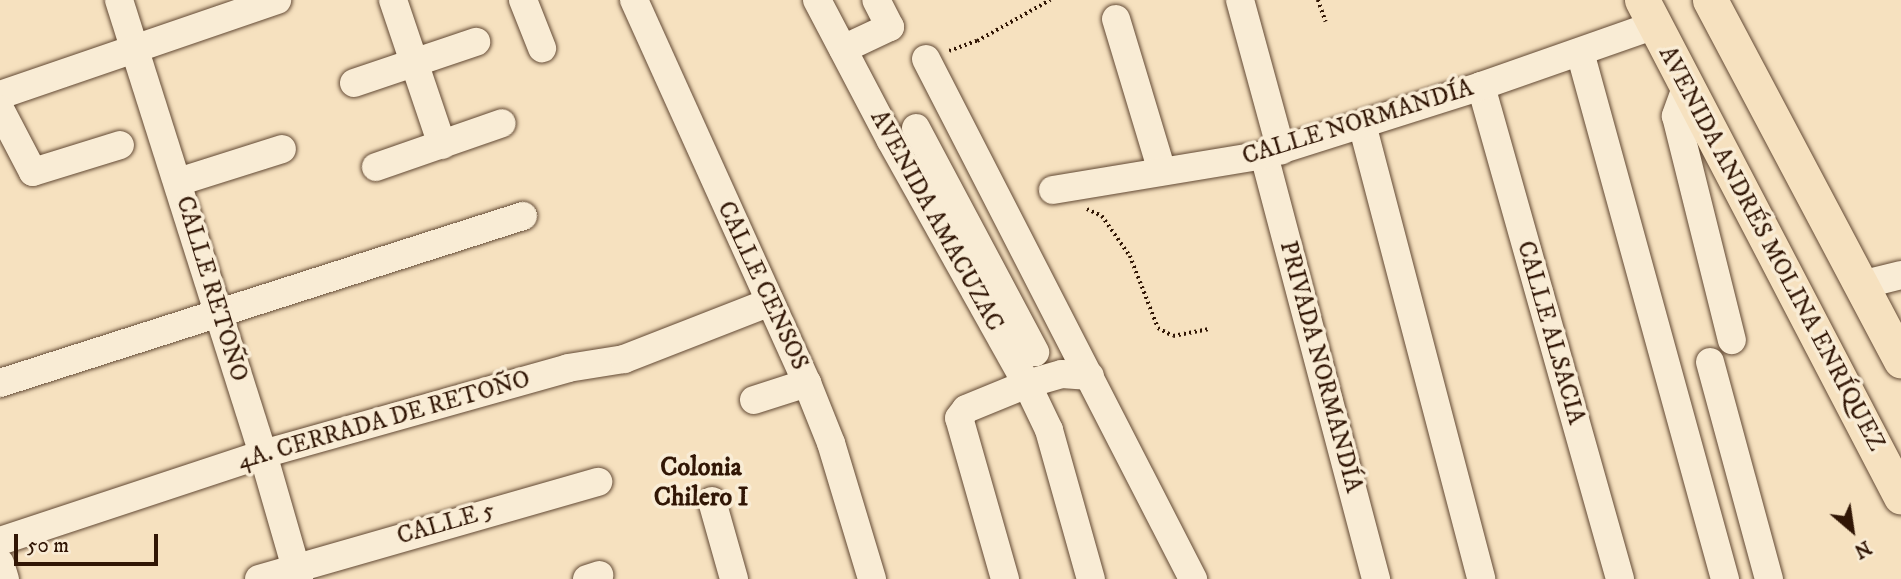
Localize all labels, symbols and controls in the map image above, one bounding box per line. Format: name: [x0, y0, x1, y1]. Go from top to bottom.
street label: AVENIDA ANDRÉS MOLINA ENRÍQUEZ: [1652, 42, 1890, 456]
street label: CALLE NORMANDÍA: [1239, 74, 1477, 172]
street label: AVENIDA AMACUZAC: [863, 106, 1009, 336]
street label: CALLE RETOÑO: [169, 193, 253, 385]
street label: CALLE CENSOS: [710, 197, 814, 375]
street label: PRIVADA NORMANDÍA: [1273, 238, 1367, 496]
street label: CALLE ALSACIA: [1510, 238, 1590, 428]
street label: 4A. CERRADA DE RETOÑO: [235, 365, 533, 477]
district label: Colonia Chilero I: [654, 452, 748, 514]
north arrow: [1817, 495, 1887, 565]
street label: CALLE 5: [394, 496, 498, 552]
scale bar: [18, 520, 161, 564]
text: 50 m: [27, 533, 69, 559]
text: N: [1850, 535, 1875, 563]

